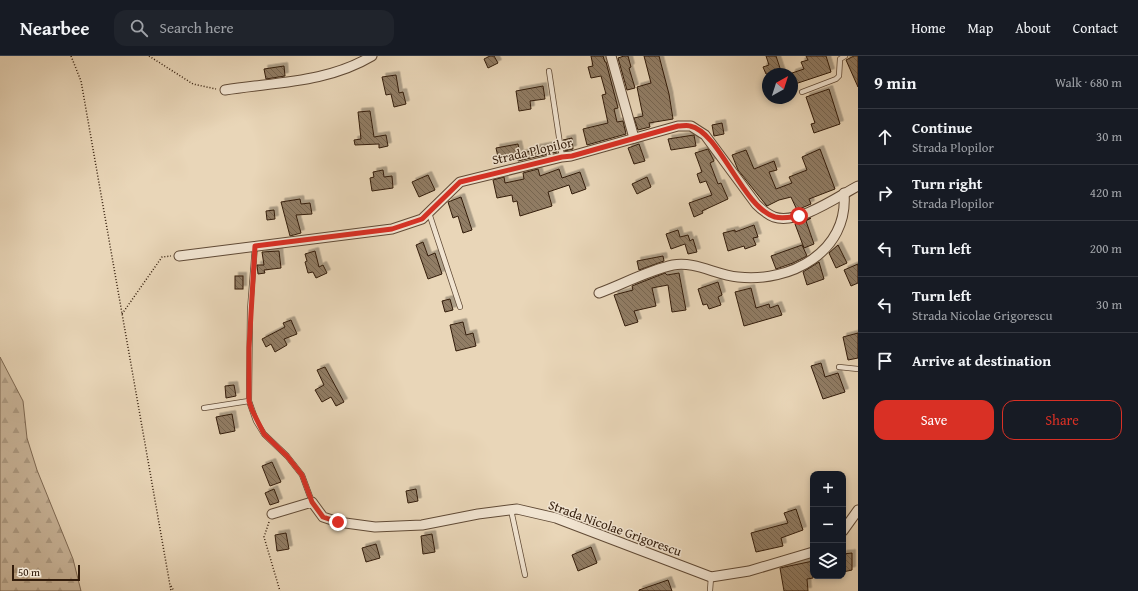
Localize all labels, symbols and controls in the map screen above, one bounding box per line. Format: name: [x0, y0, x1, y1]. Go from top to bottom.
search box: [114, 10, 394, 46]
text: Nearbee: [20, 14, 90, 42]
icon: search: [128, 17, 150, 39]
text: Search here: [160, 17, 234, 38]
text: Home: [911, 18, 946, 38]
text: Map: [968, 18, 993, 38]
text: About: [1015, 18, 1051, 38]
text: Contact: [1073, 18, 1118, 38]
north arrow: [762, 68, 798, 104]
text: 9 min: [874, 70, 916, 95]
text: Walk · 680 m: [1055, 73, 1122, 92]
text: Continue: [912, 117, 973, 138]
icon: ahead: [874, 126, 896, 148]
text: 30 m: [1096, 127, 1122, 146]
street label: Strada Plopilor: [490, 132, 575, 169]
text: Strada Plopilor: [912, 138, 994, 157]
text: Turn right: [912, 173, 983, 194]
icon: right: [874, 182, 896, 204]
text: 420 m: [1090, 183, 1122, 202]
text: Strada Plopilor: [912, 194, 994, 213]
route start: [790, 207, 808, 225]
icon: left: [874, 238, 896, 260]
text: Turn left: [912, 238, 971, 259]
text: 200 m: [1090, 239, 1122, 258]
text: Turn left: [912, 285, 971, 306]
icon: left: [874, 294, 896, 316]
text: 30 m: [1096, 295, 1122, 314]
text: Strada Nicolae Grigorescu: [912, 306, 1053, 325]
icon: arrive: [874, 350, 896, 372]
text: Arrive at destination: [912, 350, 1051, 371]
button: Save: [874, 400, 994, 440]
button: Share: [1002, 400, 1122, 440]
map controls: [810, 471, 846, 579]
button: +: [810, 471, 846, 507]
street label: Strada Nicolae Grigorescu: [546, 495, 684, 561]
button: −: [810, 507, 846, 543]
route end: [329, 513, 347, 531]
button: layers: [810, 543, 846, 579]
scale bar: [12, 563, 80, 582]
text: 50 m: [18, 564, 40, 580]

